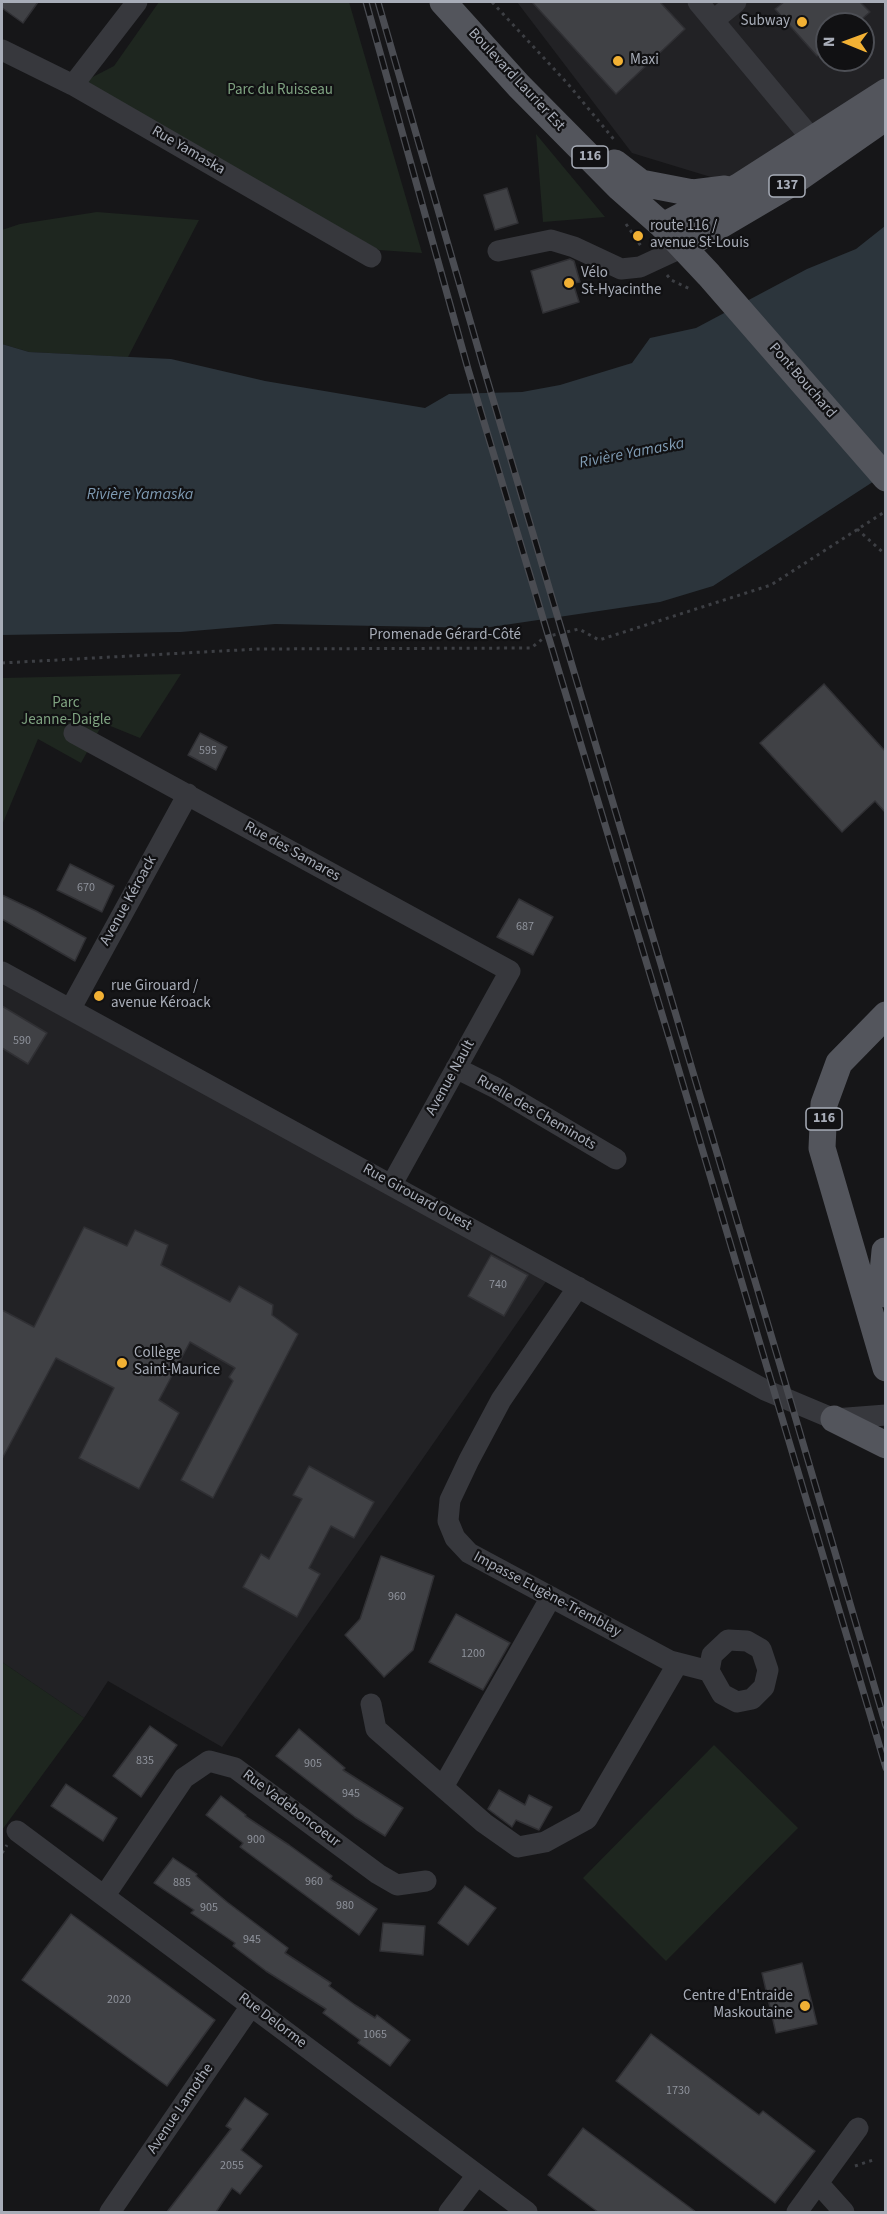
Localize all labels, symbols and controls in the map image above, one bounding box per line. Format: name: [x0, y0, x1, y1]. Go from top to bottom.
north arrow: [815, 12, 875, 72]
place label: Subway: [740, 13, 790, 31]
marker: Subway: [795, 15, 809, 29]
street label: Boulevard Laurier Est: [464, 25, 568, 135]
text: N: [818, 36, 840, 47]
place label: Maxi: [630, 52, 659, 70]
marker: Maxi: [611, 54, 625, 68]
park label: Parc du Ruisseau: [227, 82, 333, 100]
street label: Rue Yamaska: [148, 123, 228, 179]
road number: 116: [572, 146, 608, 168]
road number: 137: [769, 175, 805, 197]
place label: route 116 / avenue St-Louis: [650, 218, 749, 253]
marker: route 116 / avenue St-Louis: [631, 229, 645, 243]
place label: Vélo St-Hyacinthe: [581, 265, 661, 300]
marker: Vélo St-Hyacinthe: [562, 276, 576, 290]
street label: Pont Bouchard: [765, 340, 839, 422]
water label: Rivière Yamaska: [578, 434, 686, 474]
water label: Rivière Yamaska: [87, 485, 193, 505]
street label: Promenade Gérard-Côté: [369, 627, 521, 645]
park label: Parc Jeanne-Daigle: [21, 695, 111, 730]
house number: 595: [199, 744, 217, 758]
street label: Rue des Samares: [241, 818, 343, 886]
street label: Avenue Kéroack: [97, 853, 161, 949]
house number: 670: [77, 881, 95, 895]
house number: 687: [516, 920, 534, 934]
place label: rue Girouard / avenue Kéroack: [111, 978, 211, 1013]
marker: rue Girouard / avenue Kéroack: [92, 989, 106, 1003]
house number: 590: [13, 1034, 31, 1048]
street label: Avenue Nault: [423, 1037, 479, 1119]
street label: Ruelle des Cheminots: [473, 1071, 599, 1155]
road number: 116: [806, 1108, 842, 1130]
street label: Rue Girouard Ouest: [359, 1161, 475, 1235]
house number: 740: [489, 1278, 507, 1292]
place label: Collège Saint-Maurice: [134, 1345, 220, 1380]
marker: Collège Saint-Maurice: [115, 1356, 129, 1370]
street label: Impasse Eugène-Tremblay: [470, 1548, 624, 1642]
house number: 960: [388, 1590, 406, 1604]
house number: 1200: [461, 1647, 485, 1661]
house number: 835: [136, 1754, 154, 1768]
house number: 905: [304, 1757, 322, 1771]
street label: Rue Vadeboncoeur: [238, 1766, 344, 1852]
house number: 945: [342, 1787, 360, 1801]
house number: 900: [247, 1833, 265, 1847]
house number: 960: [305, 1875, 323, 1889]
house number: 885: [173, 1876, 191, 1890]
house number: 980: [336, 1899, 354, 1913]
house number: 905: [200, 1901, 218, 1915]
house number: 945: [243, 1933, 261, 1947]
place label: Centre d'Entraide Maskoutaine: [683, 1988, 793, 2023]
street label: Rue Delorme: [234, 1989, 310, 2053]
house number: 2020: [107, 1993, 131, 2007]
marker: Centre d'Entraide Maskoutaine: [798, 1999, 812, 2013]
house number: 1065: [363, 2028, 387, 2042]
street label: Avenue Lamothe: [144, 2060, 218, 2158]
house number: 1730: [666, 2084, 690, 2098]
house number: 2055: [220, 2159, 244, 2173]

